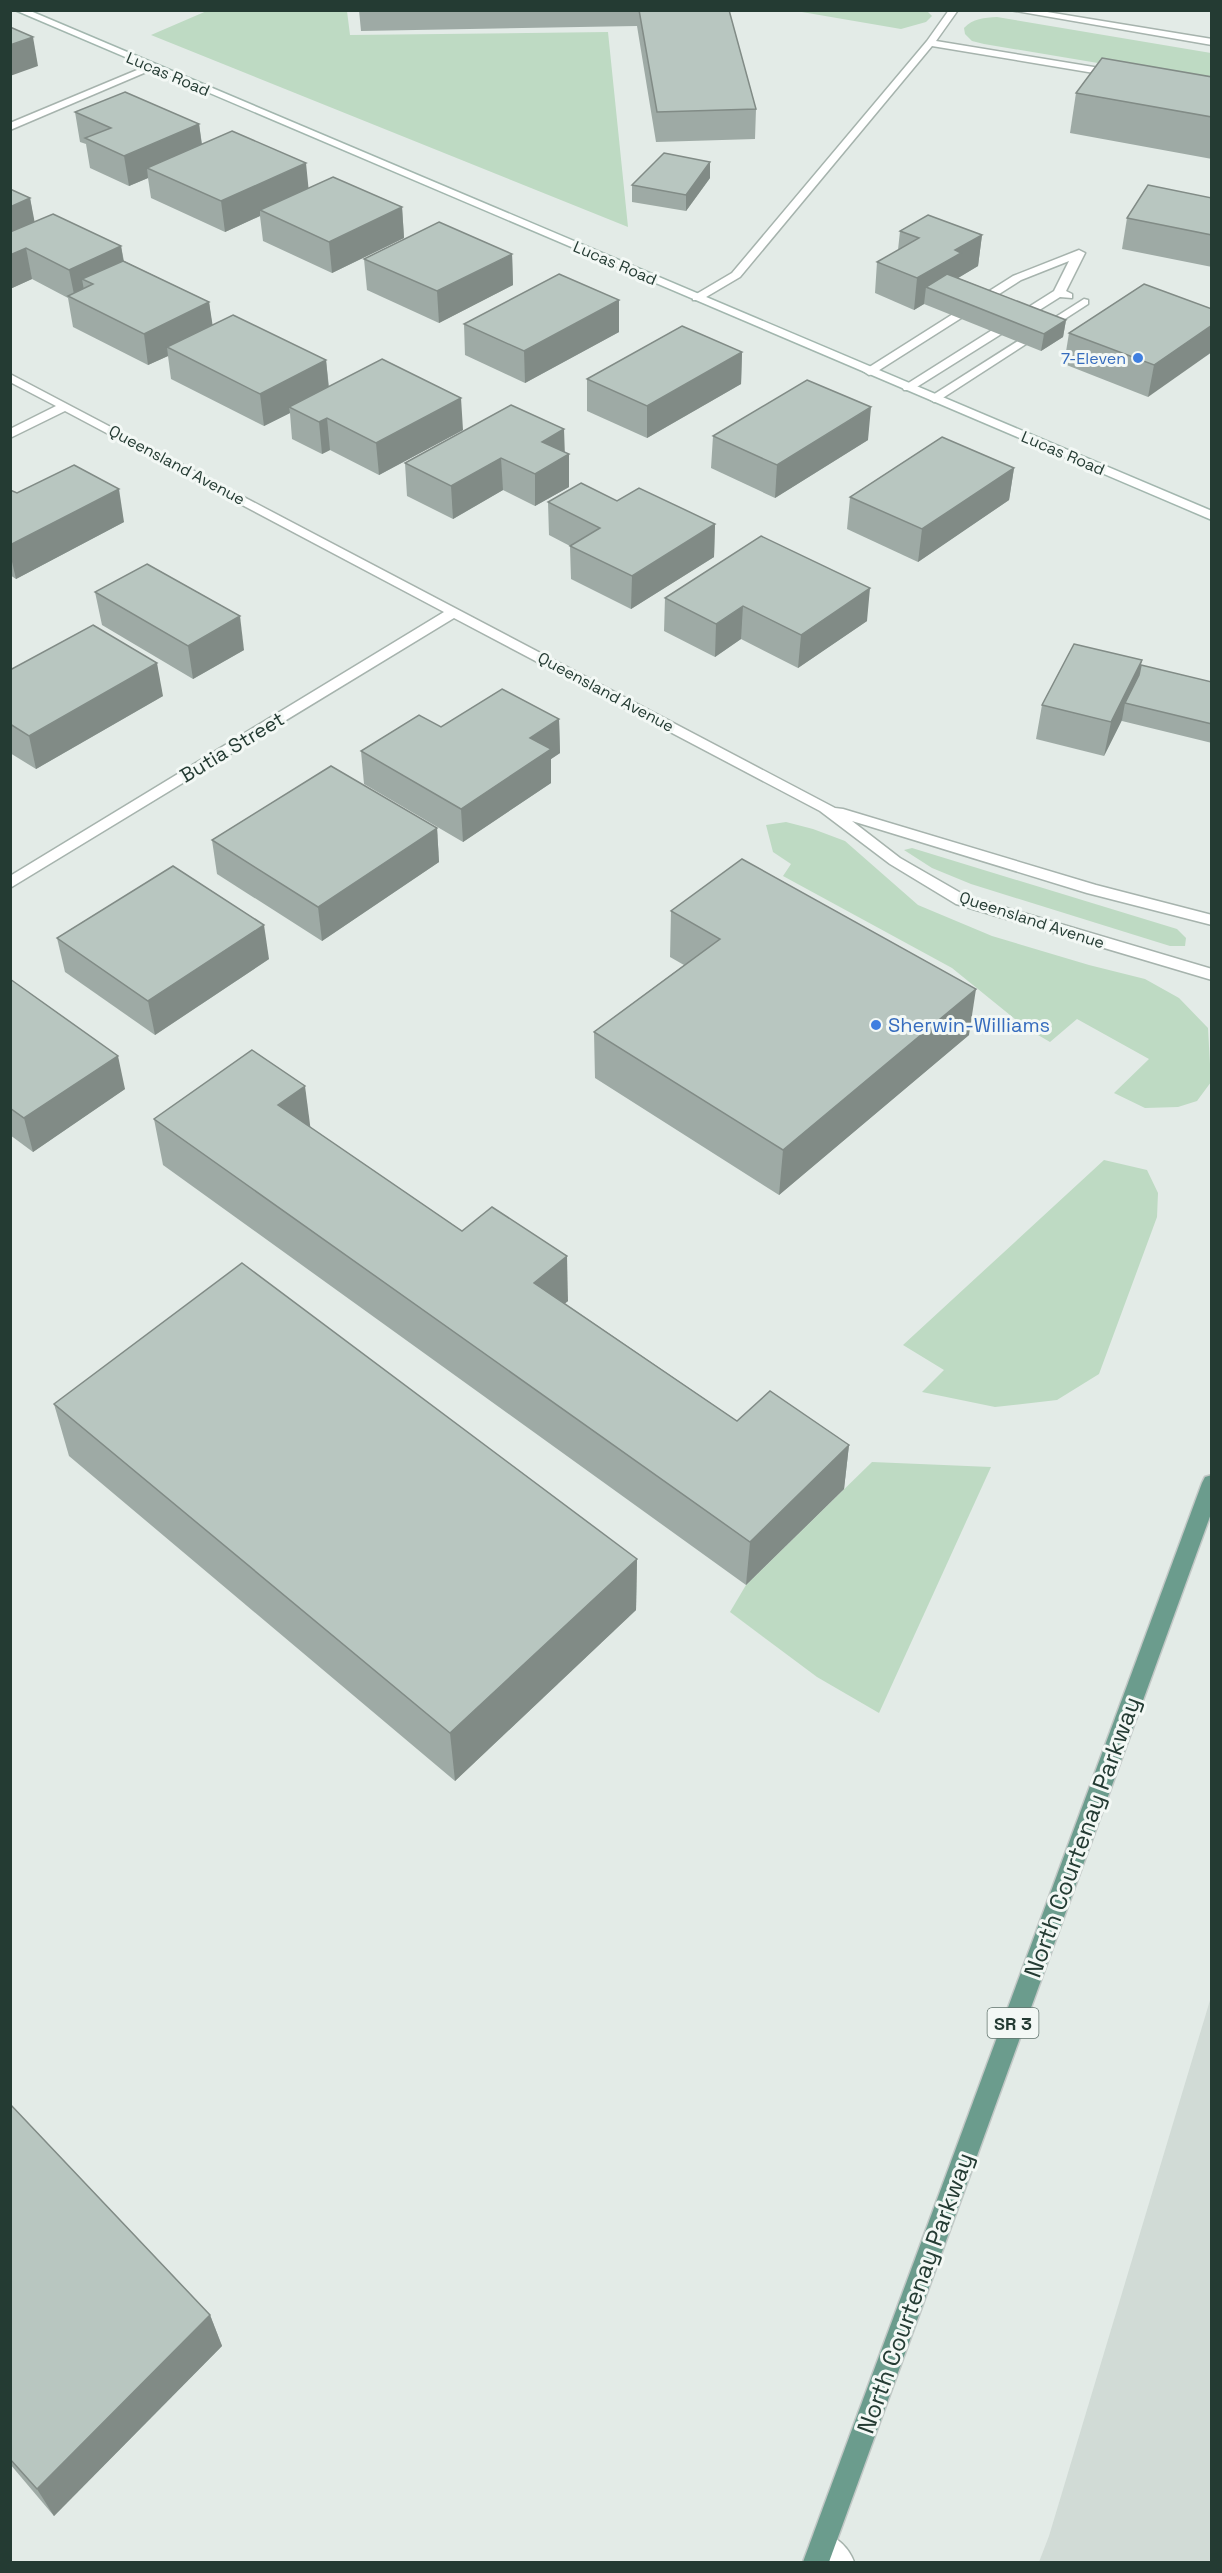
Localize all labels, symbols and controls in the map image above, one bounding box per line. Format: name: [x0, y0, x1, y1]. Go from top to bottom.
street label: Lucas Road: [123, 47, 213, 101]
street label: Lucas Road: [570, 236, 660, 290]
place label: 7-Eleven: [1061, 348, 1126, 369]
marker: 7-Eleven: [1131, 351, 1145, 365]
street label: Queensland Avenue: [105, 420, 249, 510]
street label: Lucas Road: [1018, 426, 1108, 480]
street label: Queensland Avenue: [534, 647, 678, 737]
street label: Butia Street: [175, 706, 289, 788]
street label: Queensland Avenue: [957, 887, 1107, 953]
place label: Sherwin-Williams: [888, 1012, 1050, 1038]
marker: Sherwin-Williams: [869, 1018, 883, 1032]
street label: North Courtenay Parkway: [1017, 1692, 1147, 1982]
road number: SR 3: [988, 2008, 1038, 2038]
street label: North Courtenay Parkway: [850, 2148, 980, 2438]

